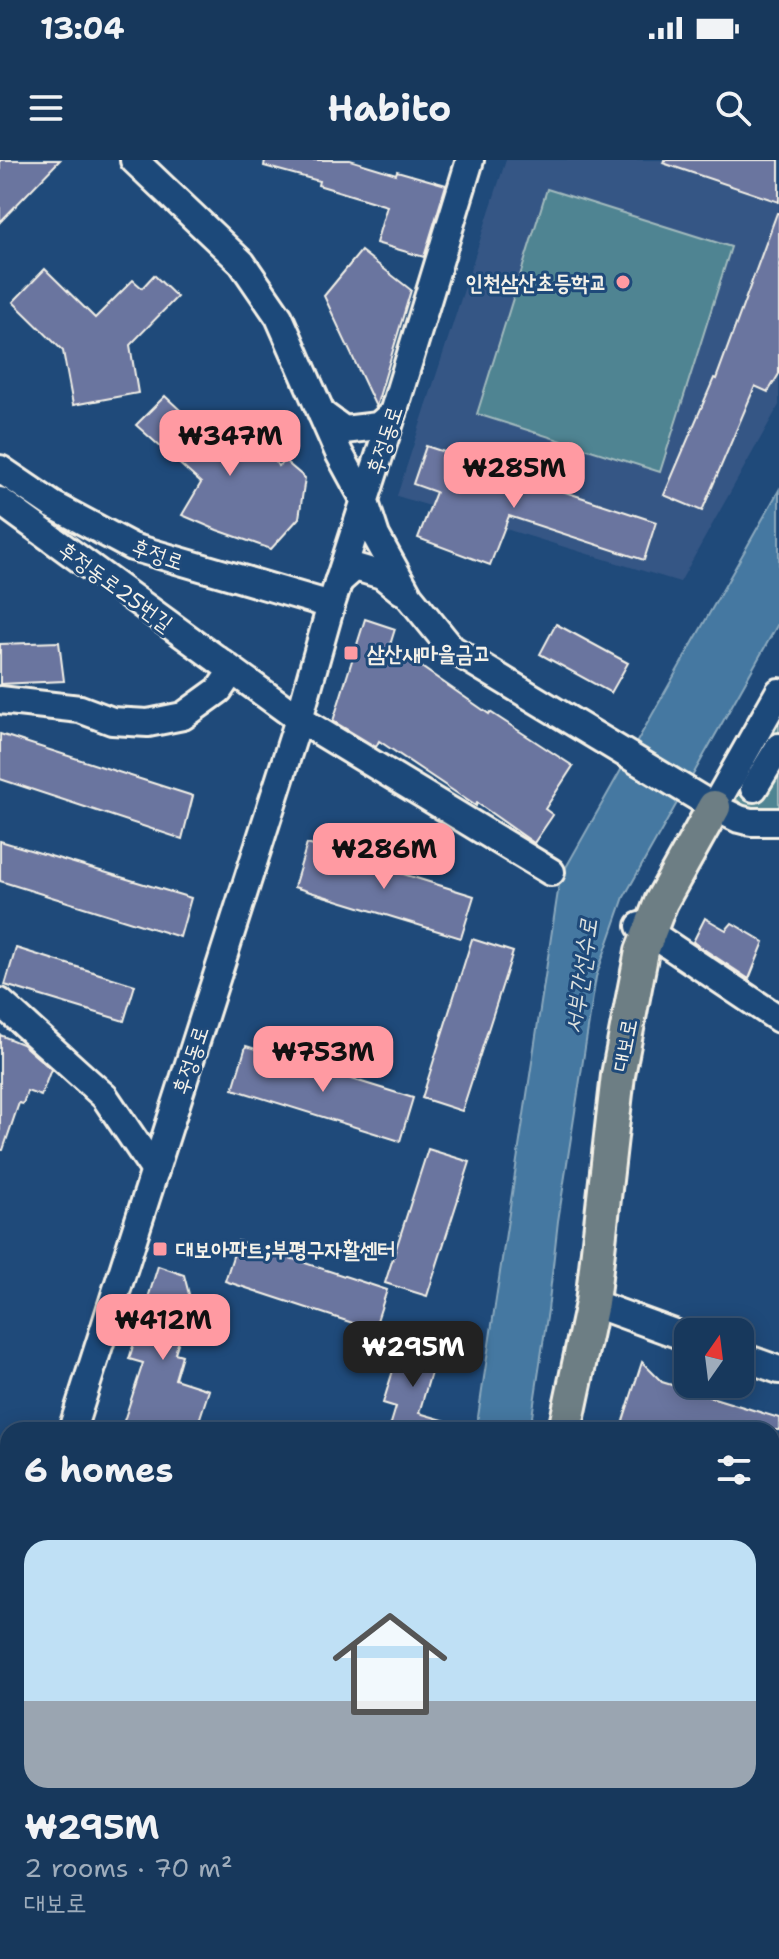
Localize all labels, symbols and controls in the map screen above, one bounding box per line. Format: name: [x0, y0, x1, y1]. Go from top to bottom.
text: 13:04: [40, 8, 124, 49]
text: Habito: [327, 84, 452, 133]
icon: menu: [24, 86, 68, 130]
icon: search: [711, 86, 755, 130]
place label: 인천삼산초등학교: [465, 268, 607, 297]
marker: 인천삼산초등학교: [614, 273, 632, 291]
street label: 후정동로: [360, 402, 409, 478]
pin: ₩347M: [174, 410, 286, 478]
text: ₩347M: [177, 418, 283, 453]
pin: ₩285M: [458, 442, 570, 510]
text: ₩285M: [462, 450, 566, 485]
street label: 후정로: [128, 532, 188, 577]
street label: 후정동로25번길: [53, 535, 179, 638]
place label: 삼산새마을금고: [367, 639, 491, 668]
marker: 삼산새마을금고: [342, 644, 360, 662]
pin: ₩286M: [328, 823, 440, 891]
text: ₩286M: [331, 831, 437, 866]
water label: 서부간선수로: [557, 916, 605, 1036]
street label: 대보로: [605, 1016, 644, 1074]
street label: 후정동로: [166, 1022, 215, 1098]
pin: ₩753M: [267, 1026, 379, 1094]
text: ₩753M: [271, 1034, 375, 1069]
place label: 대보아파트;부평구자활센터: [176, 1235, 395, 1264]
marker: 대보아파트;부평구자활센터: [151, 1240, 169, 1258]
pin: ₩412M: [107, 1294, 219, 1362]
text: ₩412M: [114, 1302, 212, 1337]
north arrow: [674, 1318, 754, 1398]
map controls: [674, 1318, 754, 1398]
pin: ₩295M: [357, 1321, 469, 1389]
text: ₩295M: [361, 1329, 465, 1364]
text: 6 homes: [24, 1447, 173, 1493]
icon: filters: [712, 1448, 756, 1492]
icon: home: [318, 1592, 462, 1736]
text: ₩295M: [24, 1804, 160, 1850]
text: 2 rooms · 70 m²: [24, 1850, 233, 1885]
text: 대보로: [24, 1885, 87, 1920]

